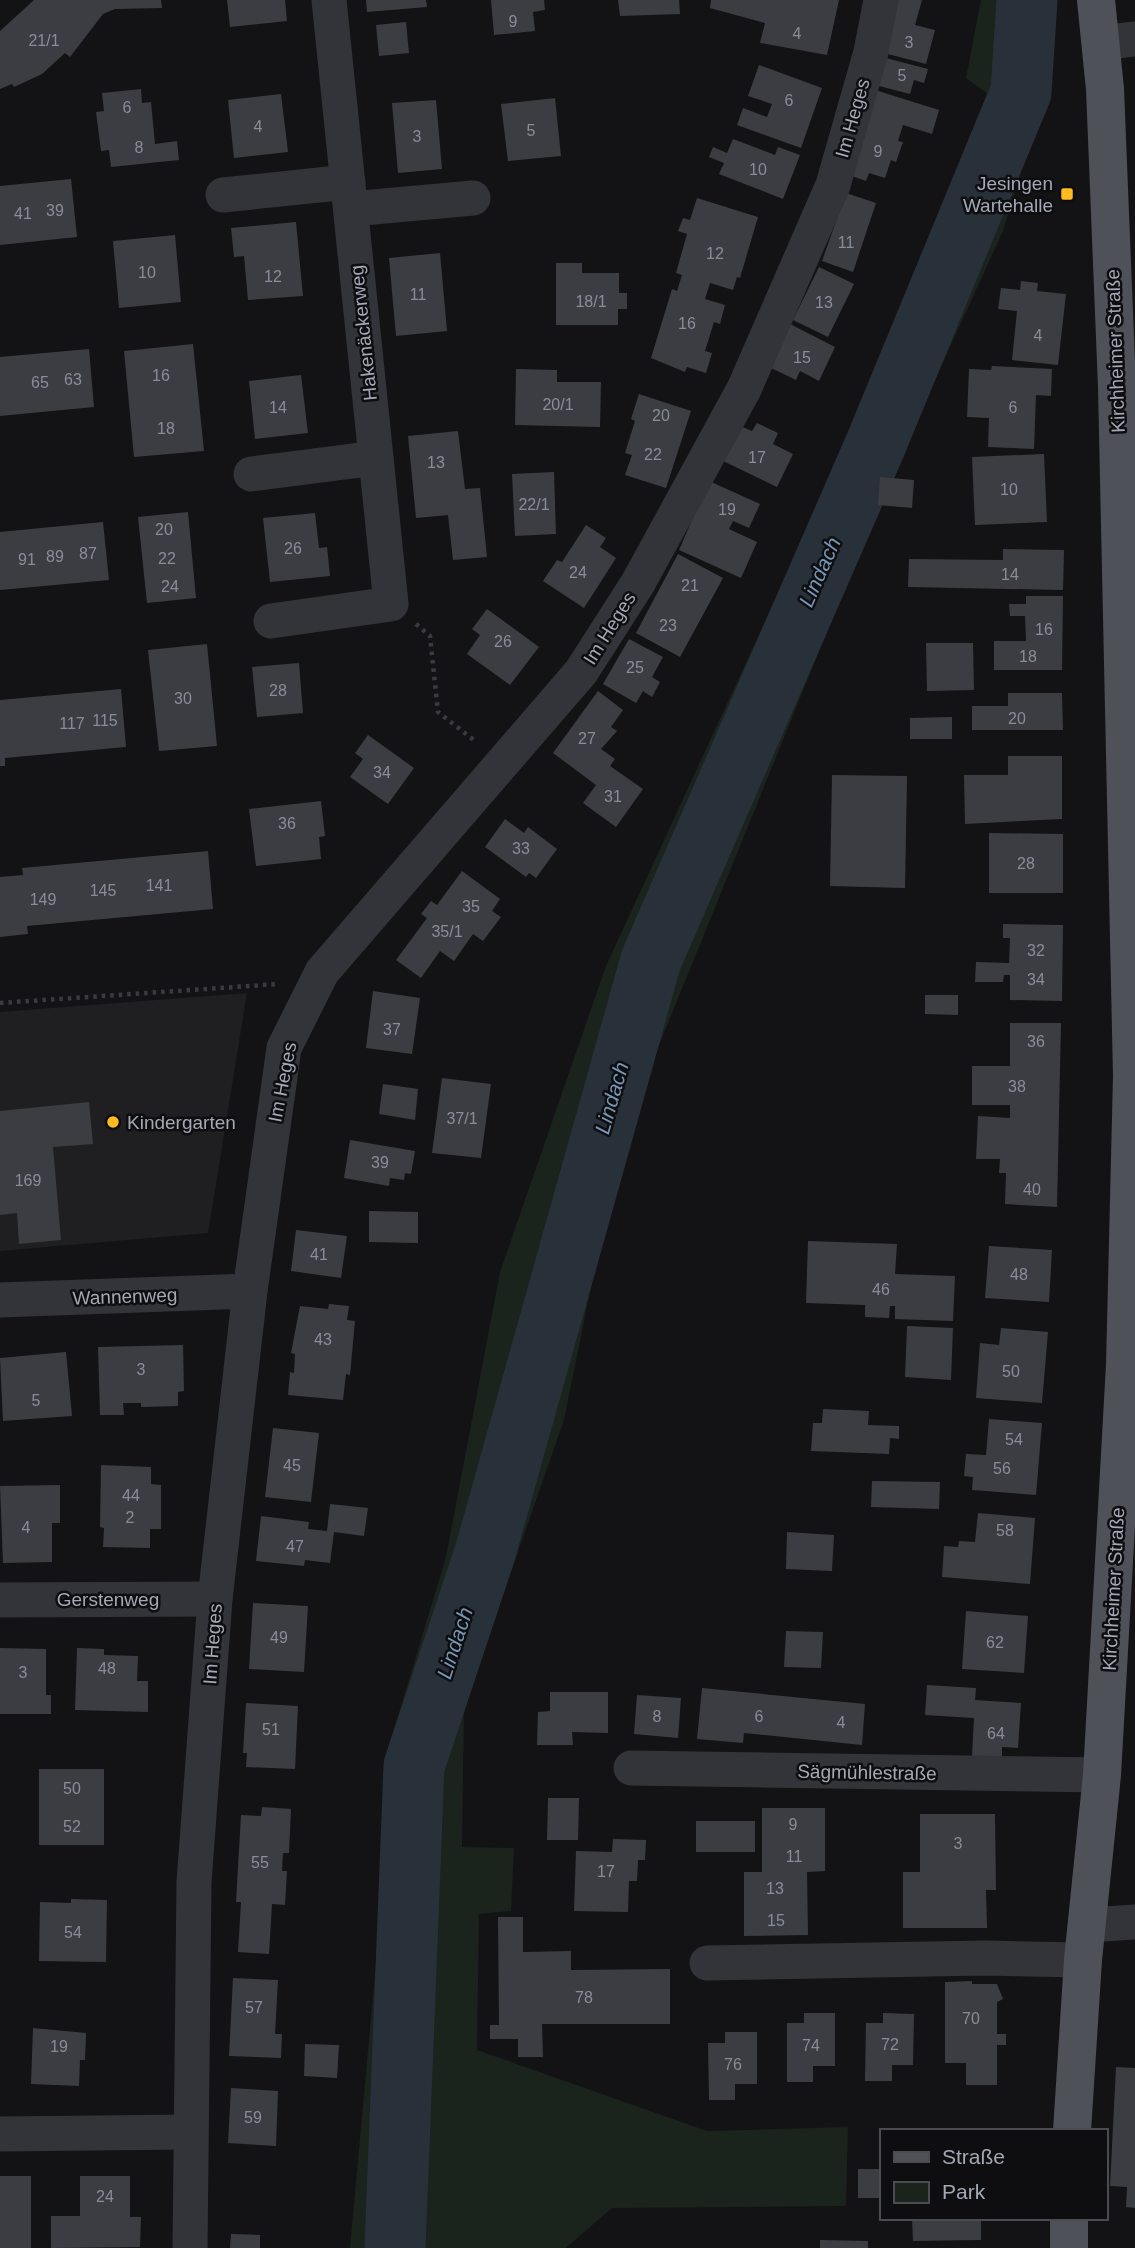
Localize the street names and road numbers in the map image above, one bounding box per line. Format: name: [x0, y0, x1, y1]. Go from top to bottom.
street label: Im Heges: [831, 76, 874, 160]
street label: Hakenäckerweg: [346, 264, 381, 402]
street label: Kirchheimer Straße: [1102, 269, 1129, 433]
street label: Im Heges: [579, 588, 640, 668]
street label: Im Heges: [264, 1040, 301, 1124]
street label: Wannenweg: [72, 1284, 178, 1309]
street label: Kirchheimer Straße: [1099, 1507, 1128, 1671]
street label: Gerstenweg: [57, 1589, 159, 1610]
street label: Im Heges: [199, 1603, 226, 1685]
street label: Sägmühlestraße: [797, 1761, 937, 1784]

